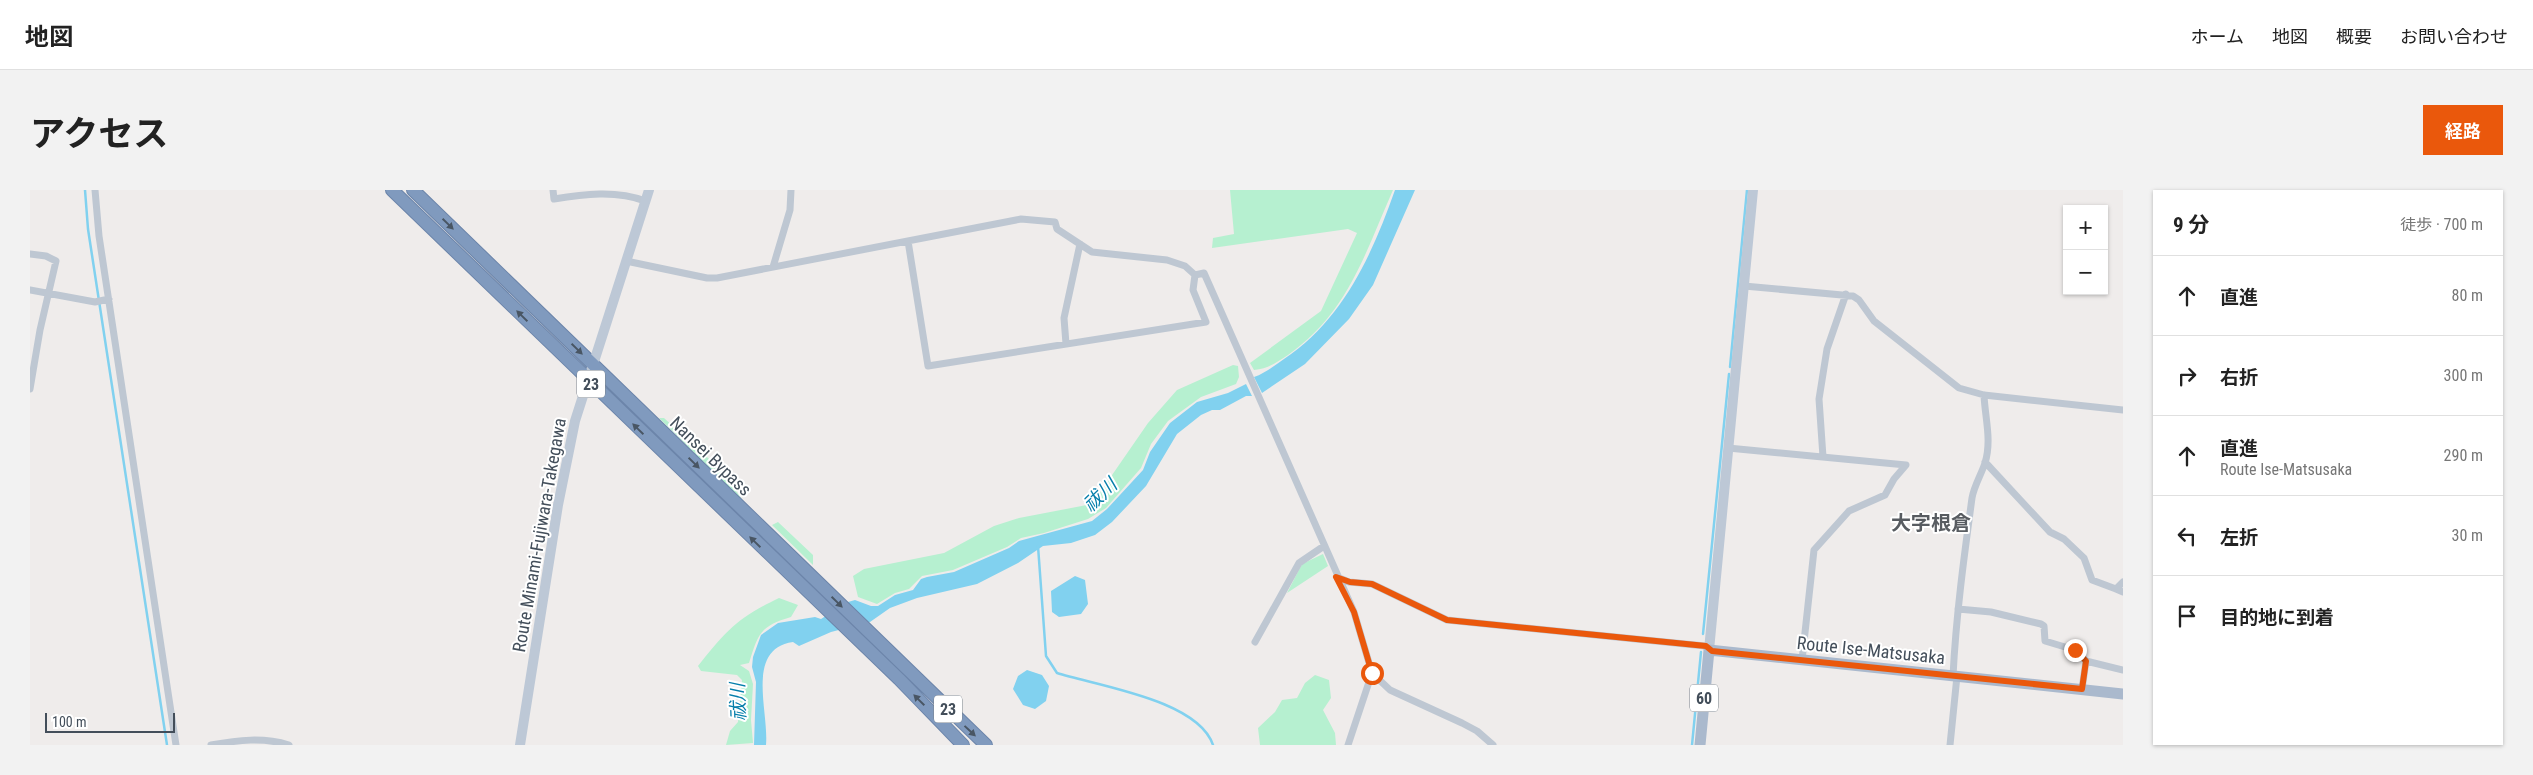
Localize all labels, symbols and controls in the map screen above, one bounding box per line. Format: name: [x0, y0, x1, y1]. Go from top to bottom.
text: 地図: [25, 23, 73, 51]
text: ホーム: [2191, 26, 2244, 47]
text: 地図: [2272, 26, 2308, 47]
text: 概要: [2336, 26, 2372, 47]
text: お問い合わせ: [2400, 26, 2508, 47]
button: 経路: [2423, 105, 2503, 155]
text: アクセス: [30, 114, 168, 155]
map controls: [2063, 205, 2108, 295]
button: +: [2063, 205, 2108, 250]
text: 9 分: [2173, 213, 2209, 237]
text: 徒歩 · 700 m: [2400, 215, 2483, 234]
one-way arrow: [442, 218, 454, 230]
button: −: [2063, 250, 2108, 295]
icon: ahead: [2173, 282, 2201, 310]
text: 直進: [2220, 286, 2258, 309]
text: 80 m: [2451, 286, 2483, 305]
one-way arrow: [516, 310, 528, 322]
one-way arrow: [571, 343, 583, 355]
icon: right: [2173, 362, 2201, 390]
text: 右折: [2220, 366, 2258, 389]
text: 300 m: [2444, 366, 2483, 385]
road number: 23: [577, 370, 605, 398]
street label: Nansei Bypass: [666, 412, 756, 500]
street label: Route Minami-Fujiwara-Takegawa: [508, 416, 570, 654]
one-way arrow: [633, 424, 645, 436]
text: 直進: [2220, 437, 2258, 460]
icon: ahead: [2173, 442, 2201, 470]
text: 290 m: [2444, 446, 2483, 465]
one-way arrow: [687, 457, 699, 469]
text: Route Ise-Matsusaka: [2220, 460, 2352, 479]
water label: 祓川: [1078, 472, 1123, 516]
district label: 大字根倉: [1891, 511, 1971, 535]
icon: left: [2173, 522, 2201, 550]
text: 左折: [2220, 526, 2258, 549]
text: 30 m: [2451, 526, 2483, 545]
one-way arrow: [750, 536, 762, 548]
one-way arrow: [830, 596, 842, 608]
icon: arrive: [2173, 602, 2201, 630]
text: 目的地に到着: [2220, 606, 2334, 629]
street label: Route Ise-Matsusaka: [1796, 632, 1946, 668]
route end: [2064, 639, 2087, 662]
route start: [1361, 662, 1384, 685]
water label: 祓川: [726, 681, 750, 721]
road number: 60: [1690, 684, 1718, 712]
one-way arrow: [913, 694, 925, 706]
road number: 23: [934, 696, 962, 722]
scale bar: [45, 710, 175, 733]
text: 100 m: [52, 714, 87, 730]
one-way arrow: [964, 725, 976, 737]

